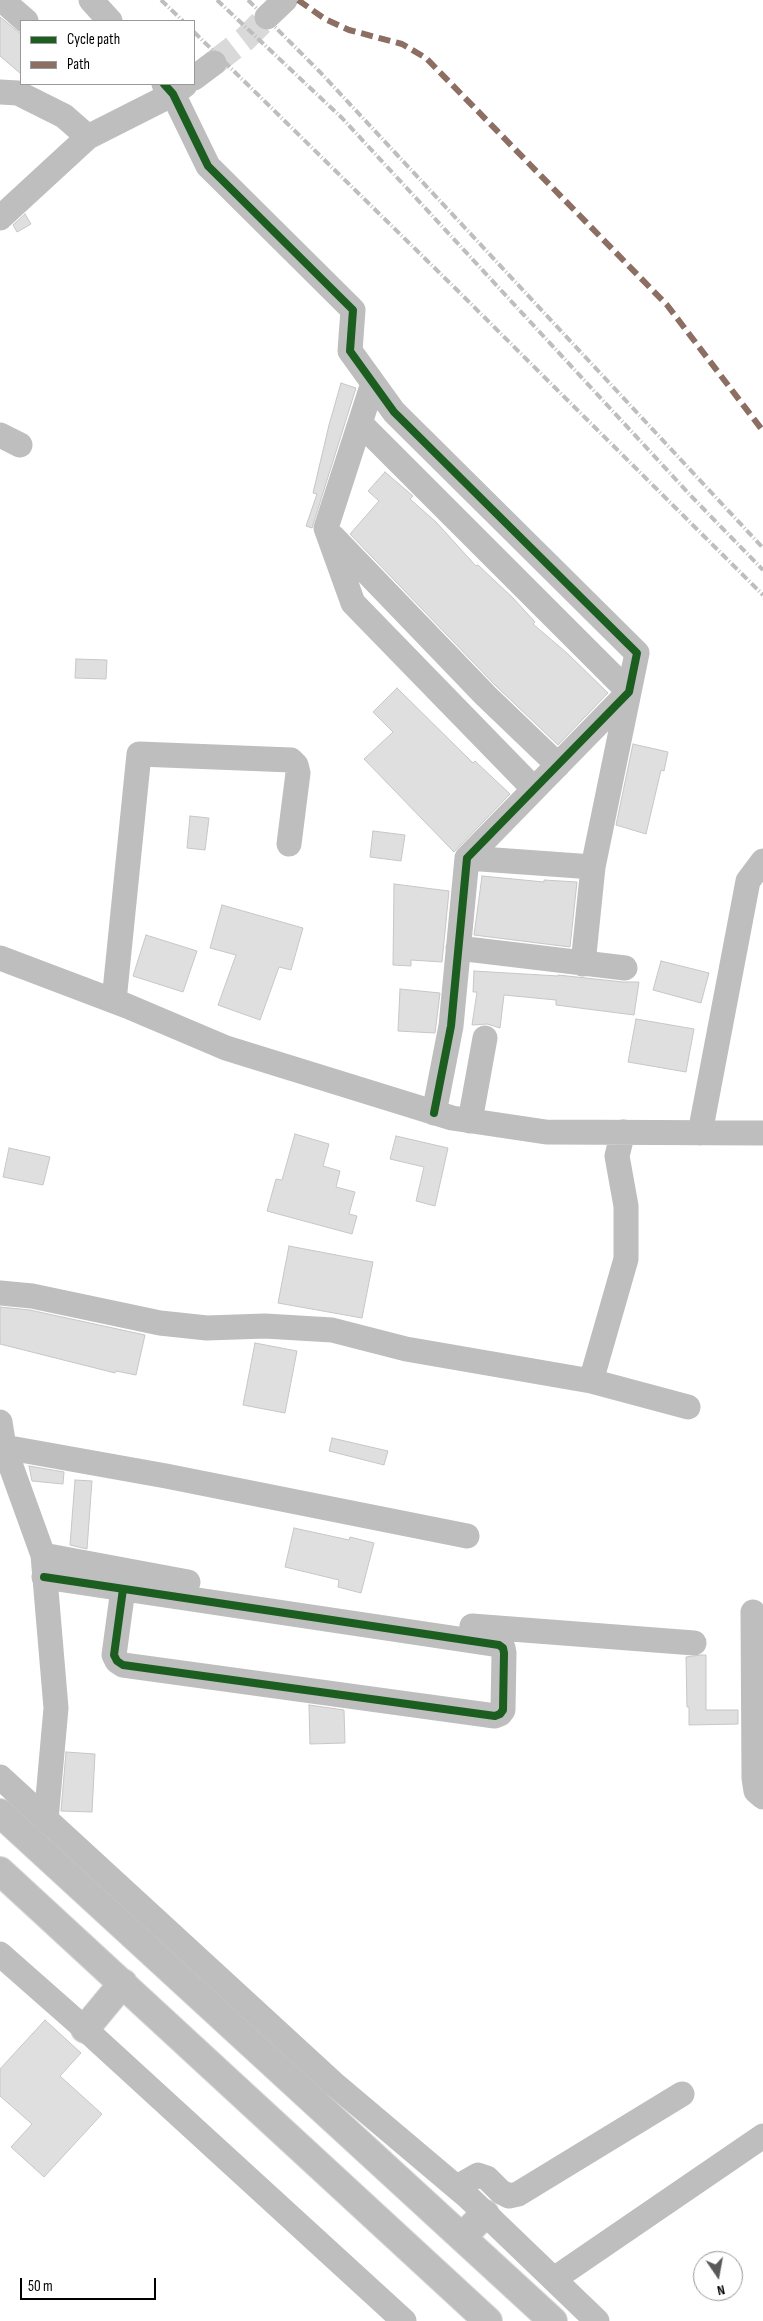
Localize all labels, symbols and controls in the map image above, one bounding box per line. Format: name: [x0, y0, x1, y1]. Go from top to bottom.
legend: [20, 20, 195, 85]
text: Cycle path: [67, 30, 120, 49]
text: Path: [67, 55, 90, 74]
north arrow: [693, 2251, 743, 2301]
scale bar: [22, 2268, 159, 2300]
text: 50 m: [28, 2277, 53, 2296]
text: N: [716, 2281, 726, 2299]

